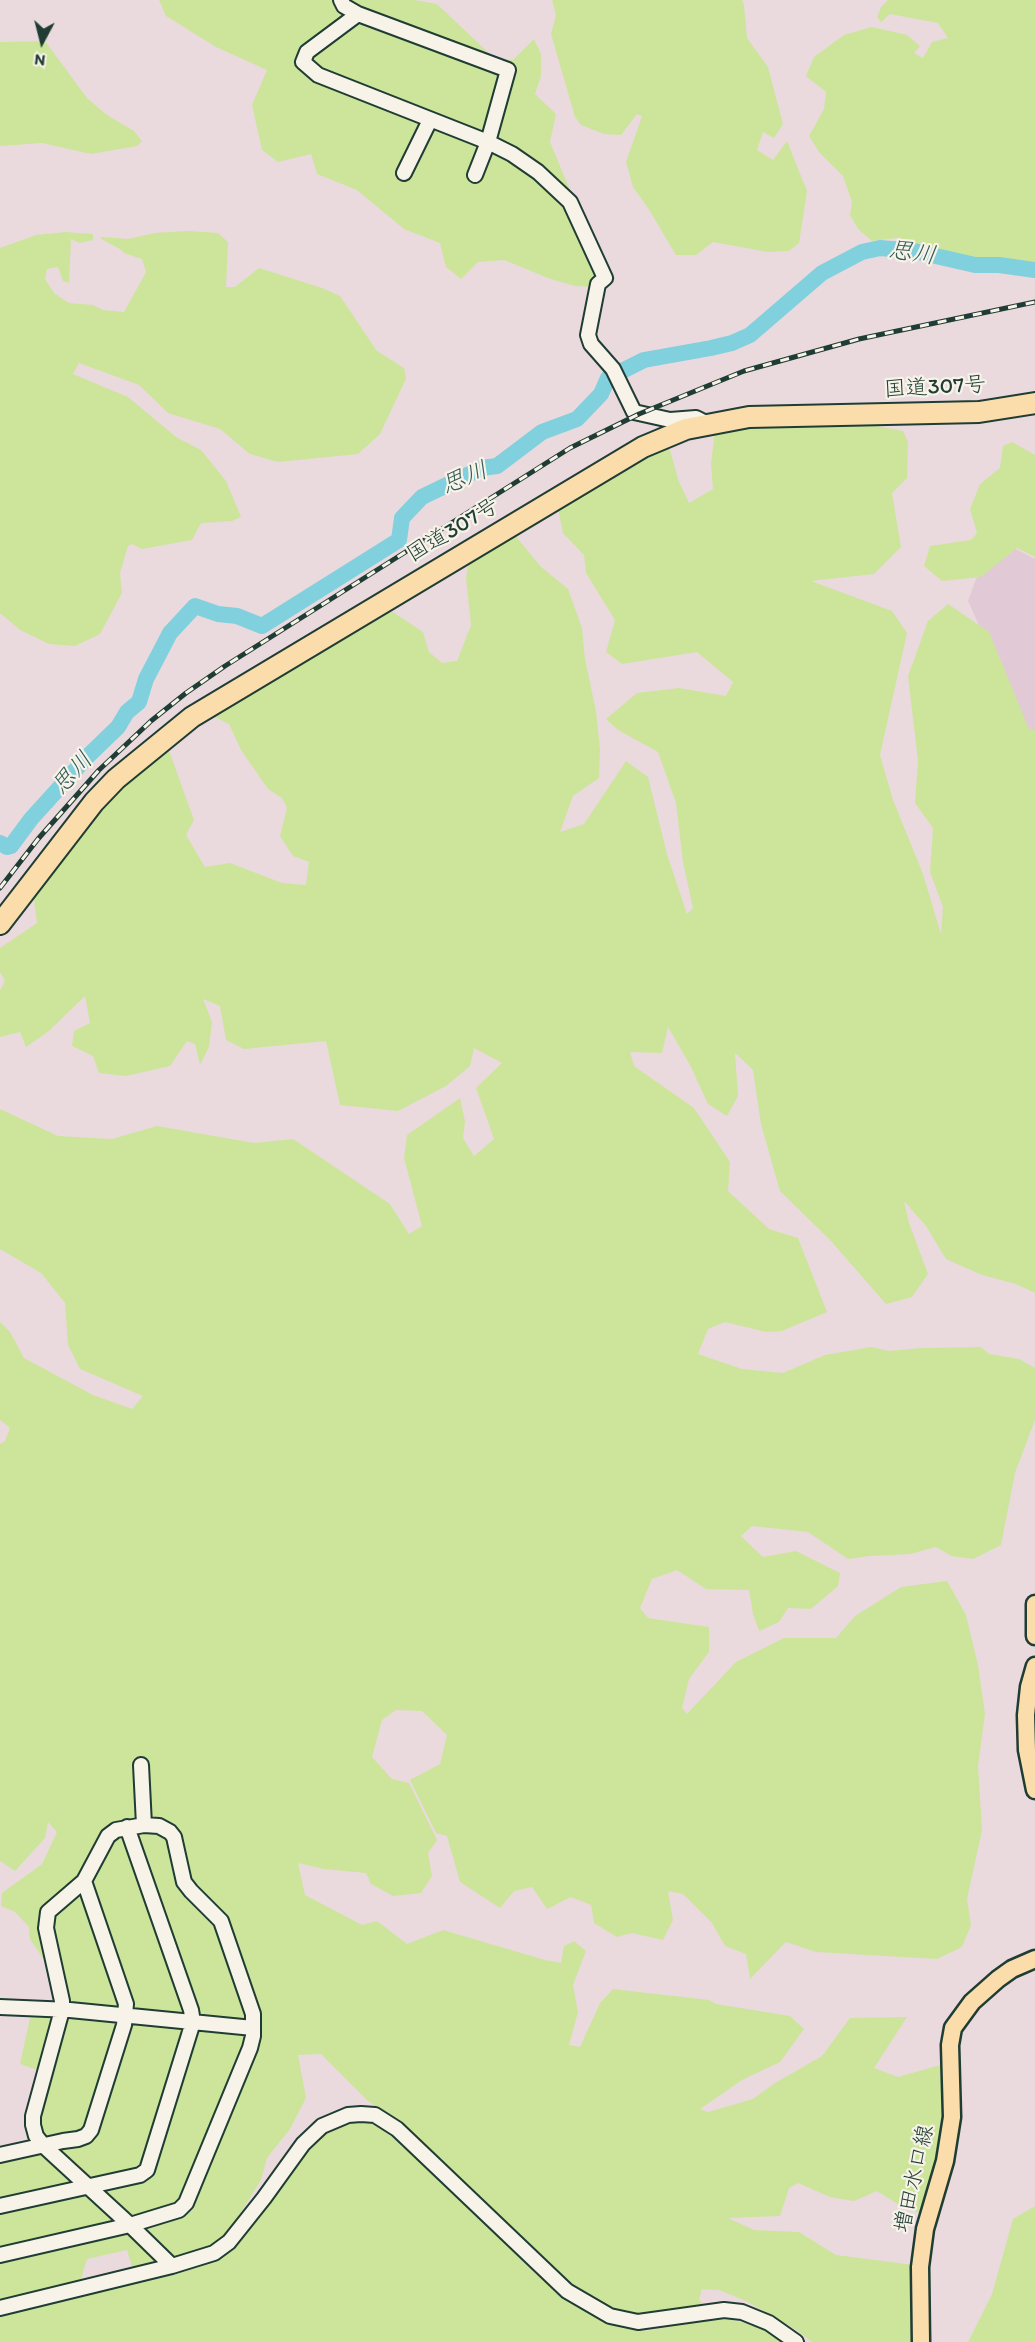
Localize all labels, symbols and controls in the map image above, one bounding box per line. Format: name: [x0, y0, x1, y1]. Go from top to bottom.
north arrow: [12, 12, 72, 72]
text: N: [33, 50, 46, 70]
water label: 思川: [886, 236, 938, 272]
street label: 国道307号: [883, 372, 987, 404]
water label: 思川: [437, 457, 493, 501]
street label: 国道307号: [402, 493, 504, 569]
water label: 思川: [46, 747, 100, 801]
street label: 増田水口線: [890, 2122, 940, 2236]

